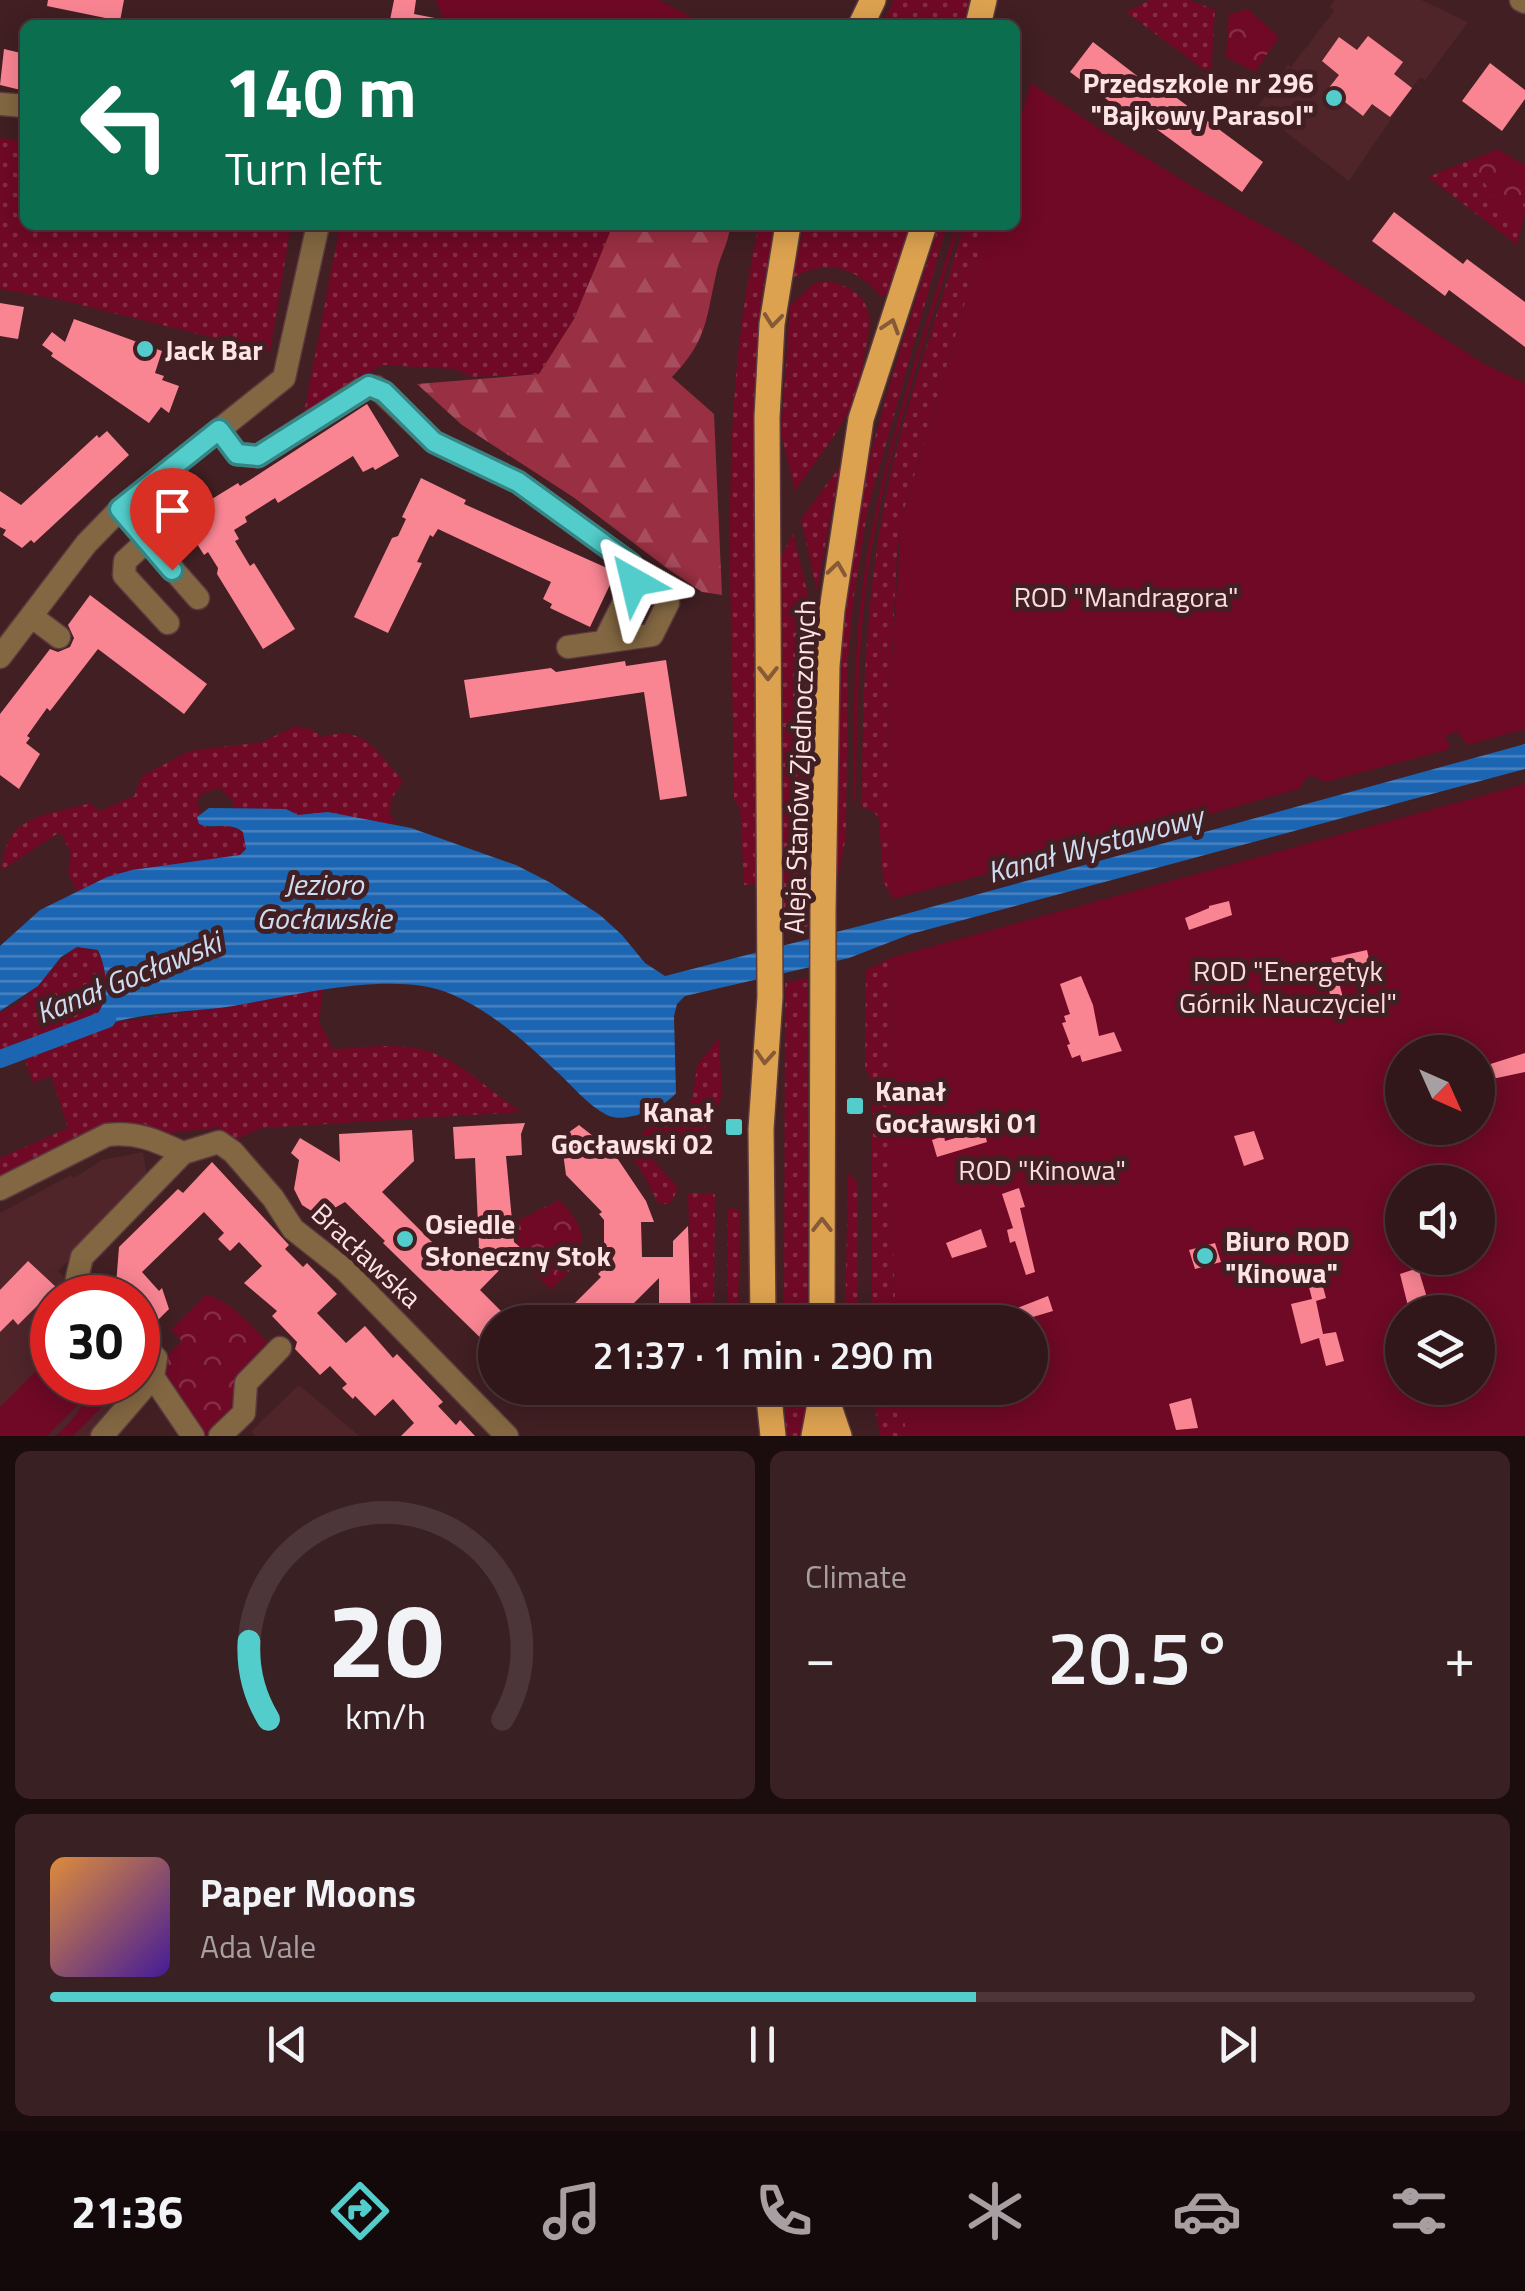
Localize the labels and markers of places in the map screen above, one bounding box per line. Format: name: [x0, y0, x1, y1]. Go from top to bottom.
place label: Przedszkole nr 296 "Bajkowy Parasol": [1083, 61, 1314, 136]
marker: Przedszkole nr 296 "Bajkowy Parasol": [1323, 87, 1345, 109]
place label: Jack Bar: [165, 328, 263, 371]
marker: Jack Bar: [134, 338, 156, 360]
pin: [130, 468, 215, 571]
place label: Kanał Gocławski 01: [875, 1069, 1038, 1144]
place label: Kanał Gocławski 02: [551, 1090, 714, 1165]
marker: Kanał Gocławski 01: [844, 1095, 866, 1117]
marker: Kanał Gocławski 02: [723, 1116, 745, 1138]
place label: Osiedle Słoneczny Stok: [425, 1202, 611, 1277]
place label: Biuro ROD "Kinowa": [1225, 1219, 1350, 1294]
marker: Osiedle Słoneczny Stok: [394, 1228, 416, 1250]
marker: Biuro ROD "Kinowa": [1194, 1245, 1216, 1267]

